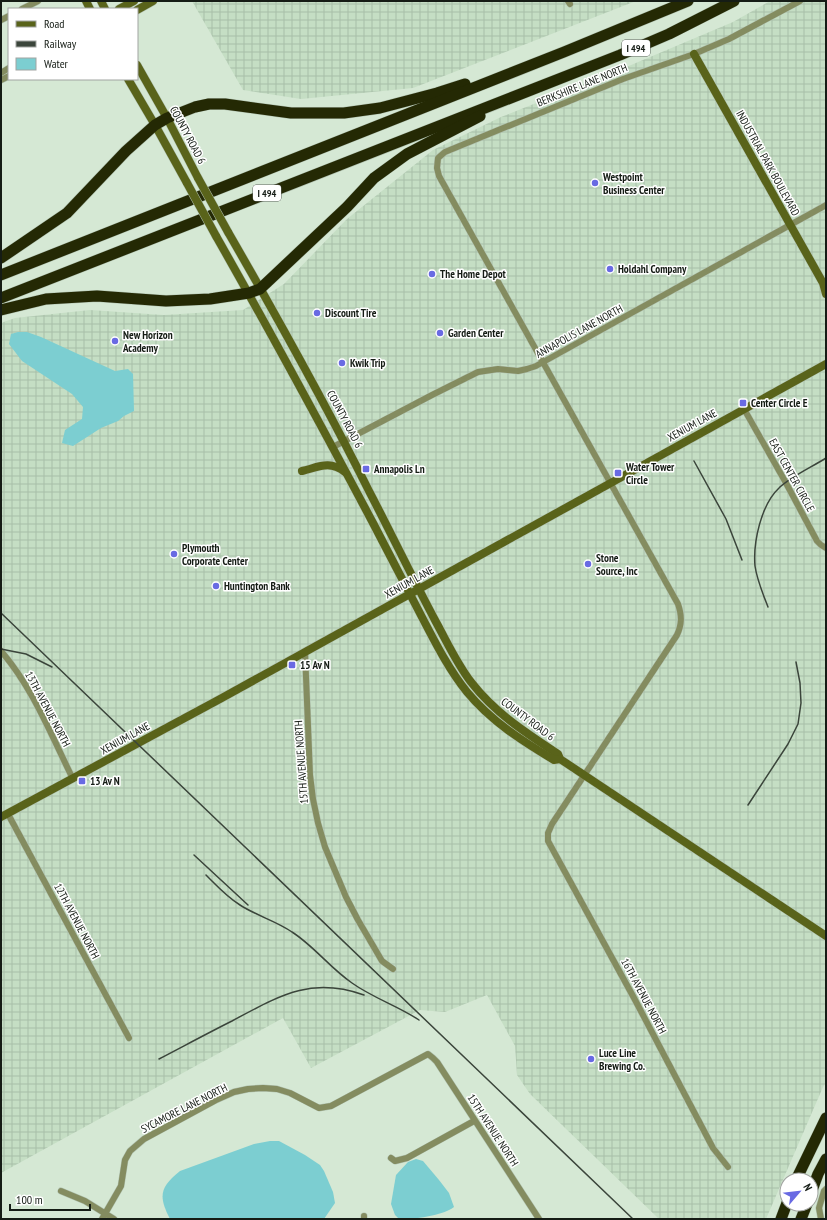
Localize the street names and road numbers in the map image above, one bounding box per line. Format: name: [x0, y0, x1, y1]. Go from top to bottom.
road number: I 494: [622, 40, 650, 56]
street label: BERKSHIRE LANE NORTH: [535, 60, 629, 110]
street label: COUNTY ROAD 6: [167, 104, 209, 166]
street label: INDUSTRIAL PARK BOULEVARD: [733, 108, 803, 218]
road number: I 494: [253, 185, 281, 201]
street label: ANNAPOLIS LANE NORTH: [533, 301, 625, 361]
street label: COUNTY ROAD 6: [324, 388, 366, 450]
street label: XENIUM LANE: [665, 406, 719, 444]
street label: EAST CENTER CIRCLE: [766, 436, 818, 514]
street label: XENIUM LANE: [382, 563, 436, 601]
street label: 13TH AVENUE NORTH: [22, 669, 74, 749]
street label: COUNTY ROAD 6: [498, 694, 558, 744]
street label: XENIUM LANE: [98, 719, 152, 757]
street label: 15TH AVENUE NORTH: [291, 720, 311, 804]
street label: 12TH AVENUE NORTH: [51, 881, 103, 961]
street label: 16TH AVENUE NORTH: [618, 956, 670, 1036]
street label: SYCAMORE LANE NORTH: [138, 1080, 230, 1136]
street label: 15TH AVENUE NORTH: [464, 1091, 522, 1169]

